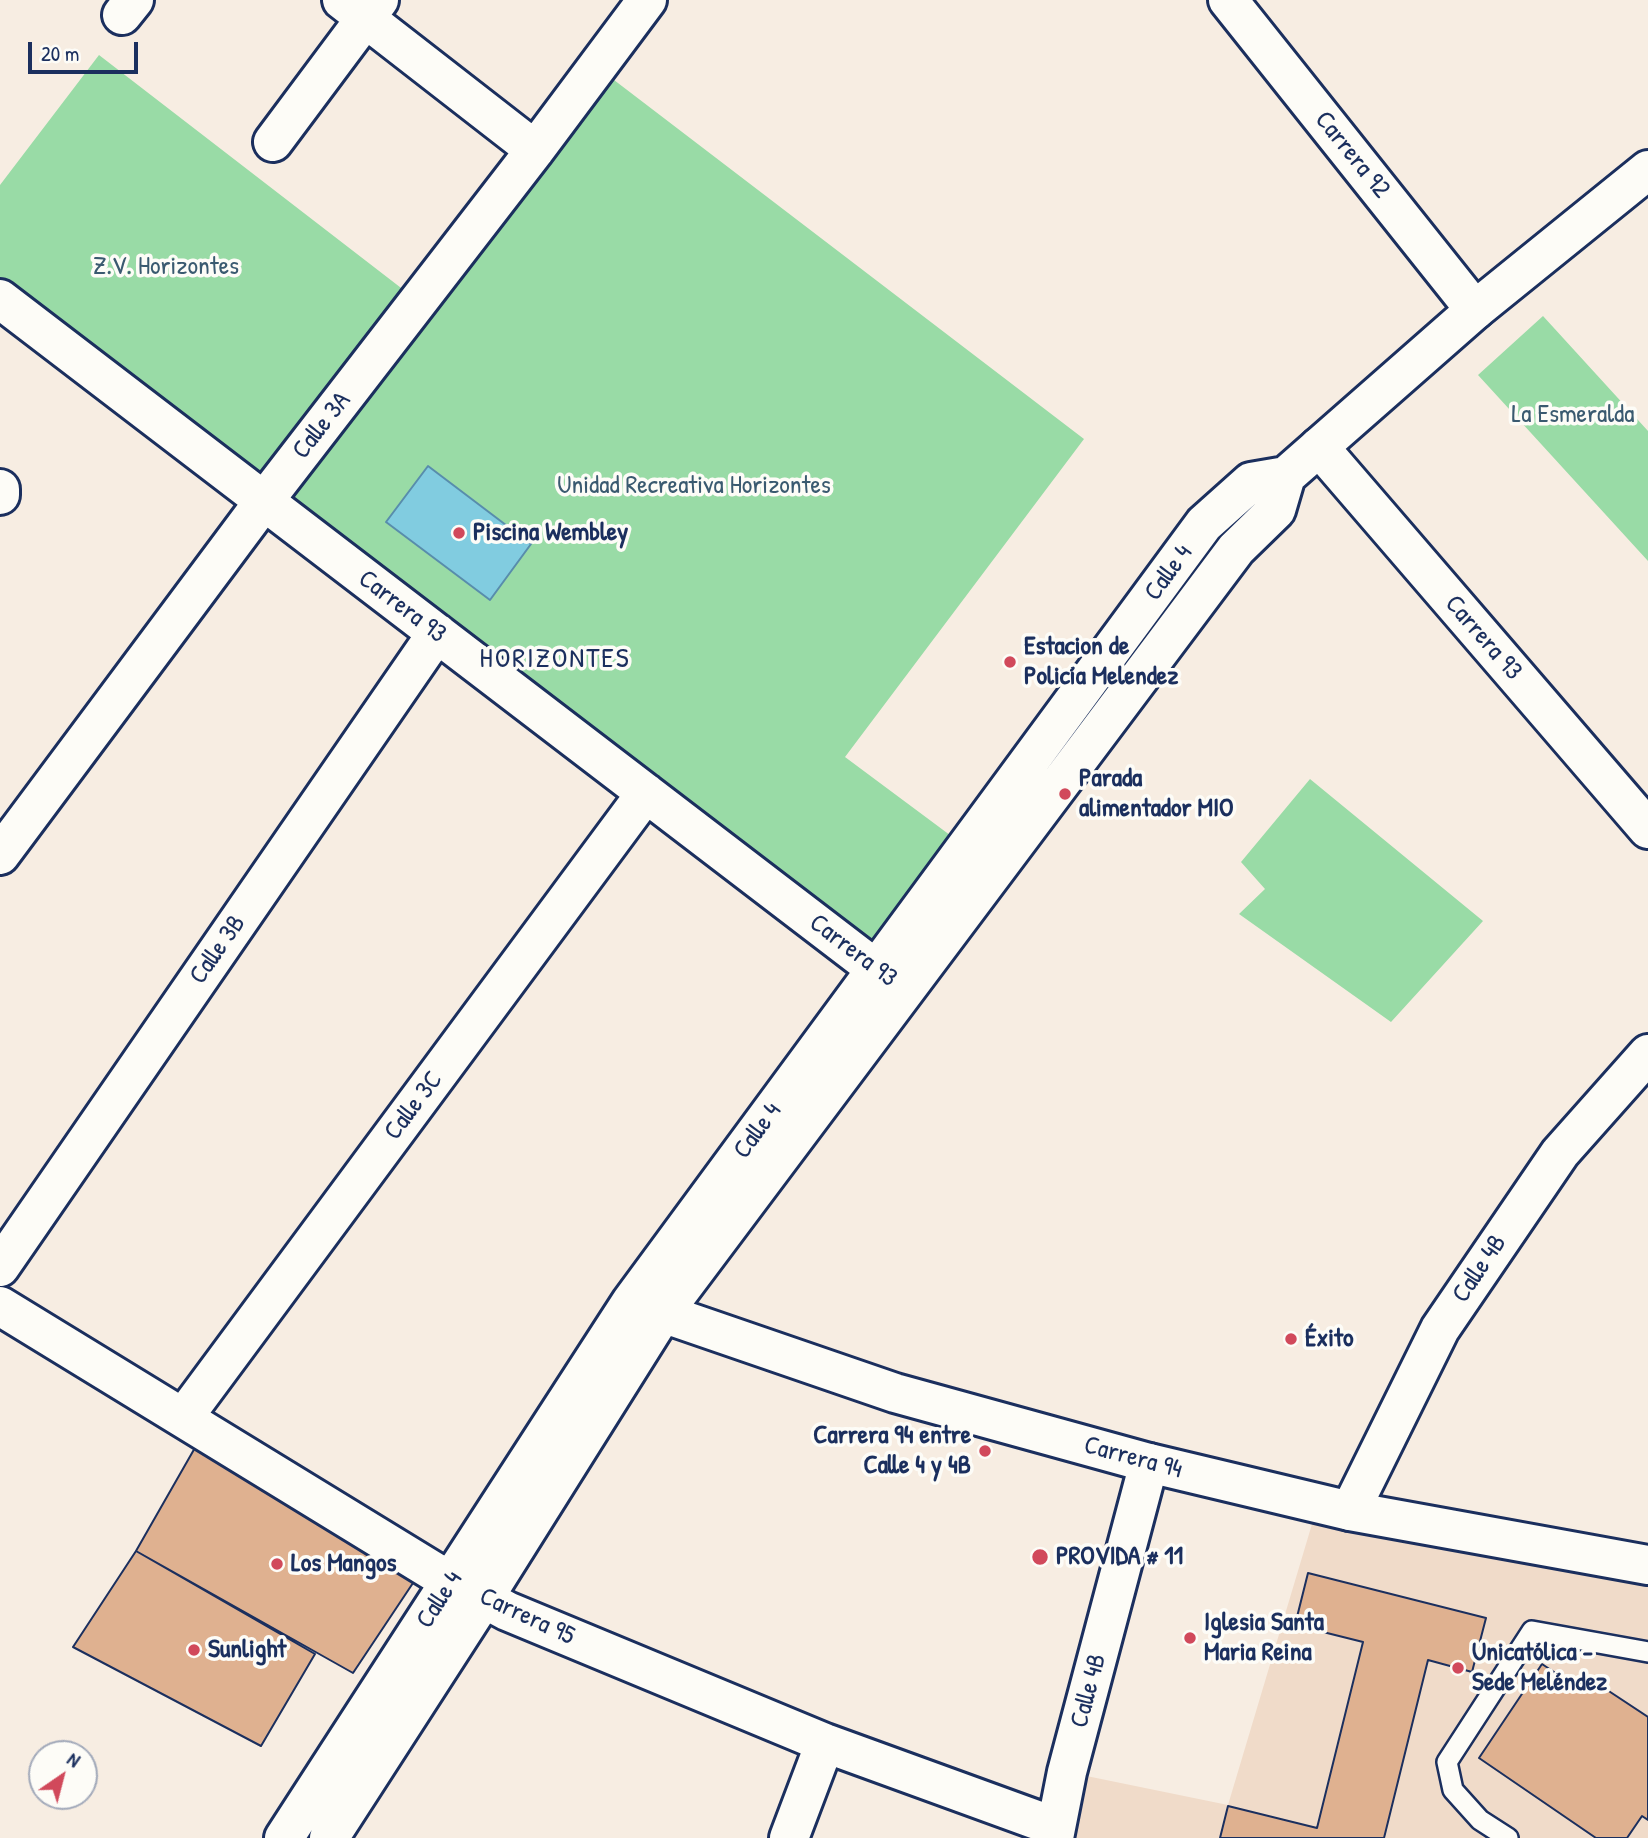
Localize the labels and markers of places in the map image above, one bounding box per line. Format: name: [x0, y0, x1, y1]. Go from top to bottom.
place label: Piscina Wembley: [473, 517, 628, 549]
marker: Piscina Wembley: [451, 525, 467, 541]
place label: Estacion de Policía Melendez: [1024, 631, 1178, 692]
marker: Estacion de Policía Melendez: [1002, 654, 1018, 670]
place label: Parada alimentador MIO: [1079, 763, 1233, 824]
marker: Parada alimentador MIO: [1057, 786, 1073, 802]
place label: Éxito: [1305, 1323, 1353, 1355]
marker: Éxito: [1283, 1331, 1299, 1347]
place label: Carrera 94 entre Calle 4 y 4B: [813, 1420, 971, 1482]
marker: Carrera 94 entre Calle 4 y 4B: [977, 1443, 993, 1459]
place label: PROVIDA # 11: [1056, 1541, 1183, 1573]
marker: PROVIDA # 11: [1030, 1547, 1050, 1567]
place label: Los Mangos: [291, 1548, 397, 1580]
marker: Los Mangos: [269, 1556, 285, 1572]
place label: Iglesia Santa Maria Reina: [1204, 1607, 1324, 1668]
marker: Iglesia Santa Maria Reina: [1182, 1630, 1198, 1646]
place label: Sunlight: [208, 1634, 286, 1666]
place label: Unicatólica - Sede Meléndez: [1472, 1637, 1607, 1698]
marker: Sunlight: [186, 1642, 202, 1658]
marker: Unicatólica - Sede Meléndez: [1450, 1660, 1466, 1676]

